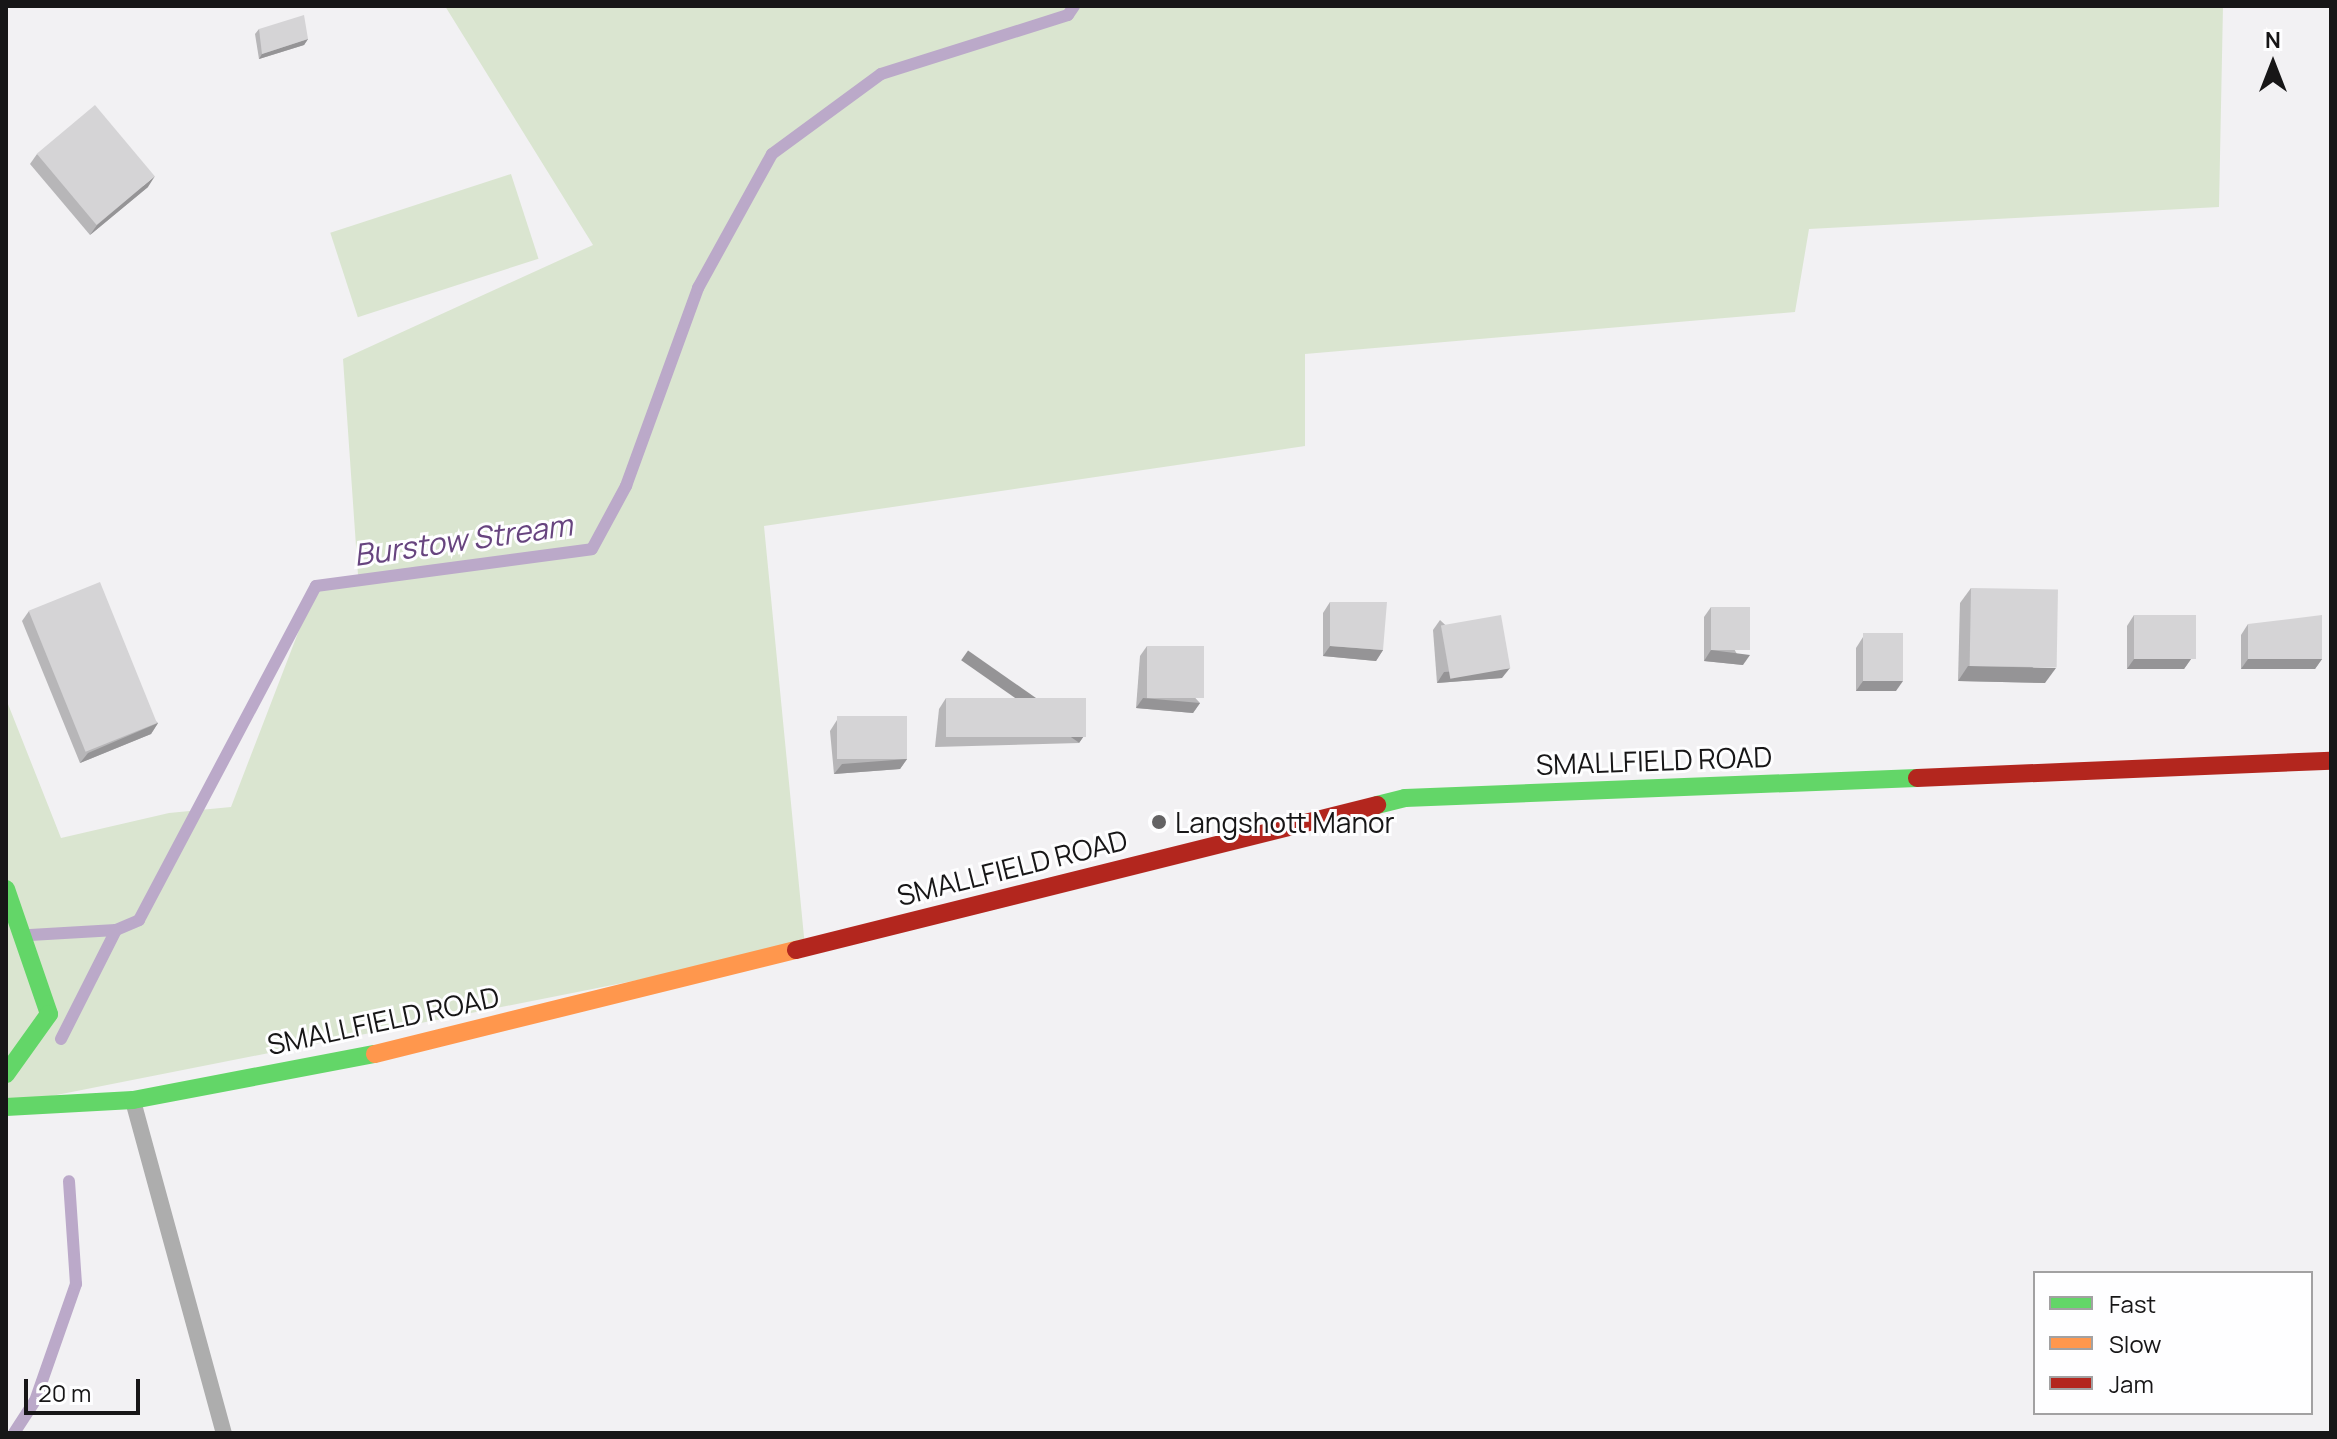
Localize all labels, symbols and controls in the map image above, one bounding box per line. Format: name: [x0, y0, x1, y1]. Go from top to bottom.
north arrow: [2233, 24, 2313, 104]
text: N: [2265, 25, 2281, 55]
water label: Burstow Stream: [352, 507, 574, 573]
street label: SMALLFIELD ROAD: [1535, 739, 1773, 781]
place label: Langshott Manor: [1175, 805, 1395, 839]
marker: Langshott Manor: [1150, 813, 1168, 831]
street label: SMALLFIELD ROAD: [893, 822, 1131, 912]
street label: SMALLFIELD ROAD: [264, 979, 502, 1061]
legend: [2033, 1271, 2313, 1415]
text: Fast: [2109, 1287, 2156, 1320]
text: Slow: [2109, 1327, 2162, 1360]
scale bar: [28, 1363, 144, 1413]
text: Jam: [2109, 1367, 2154, 1400]
text: 20 m: [38, 1376, 91, 1409]

